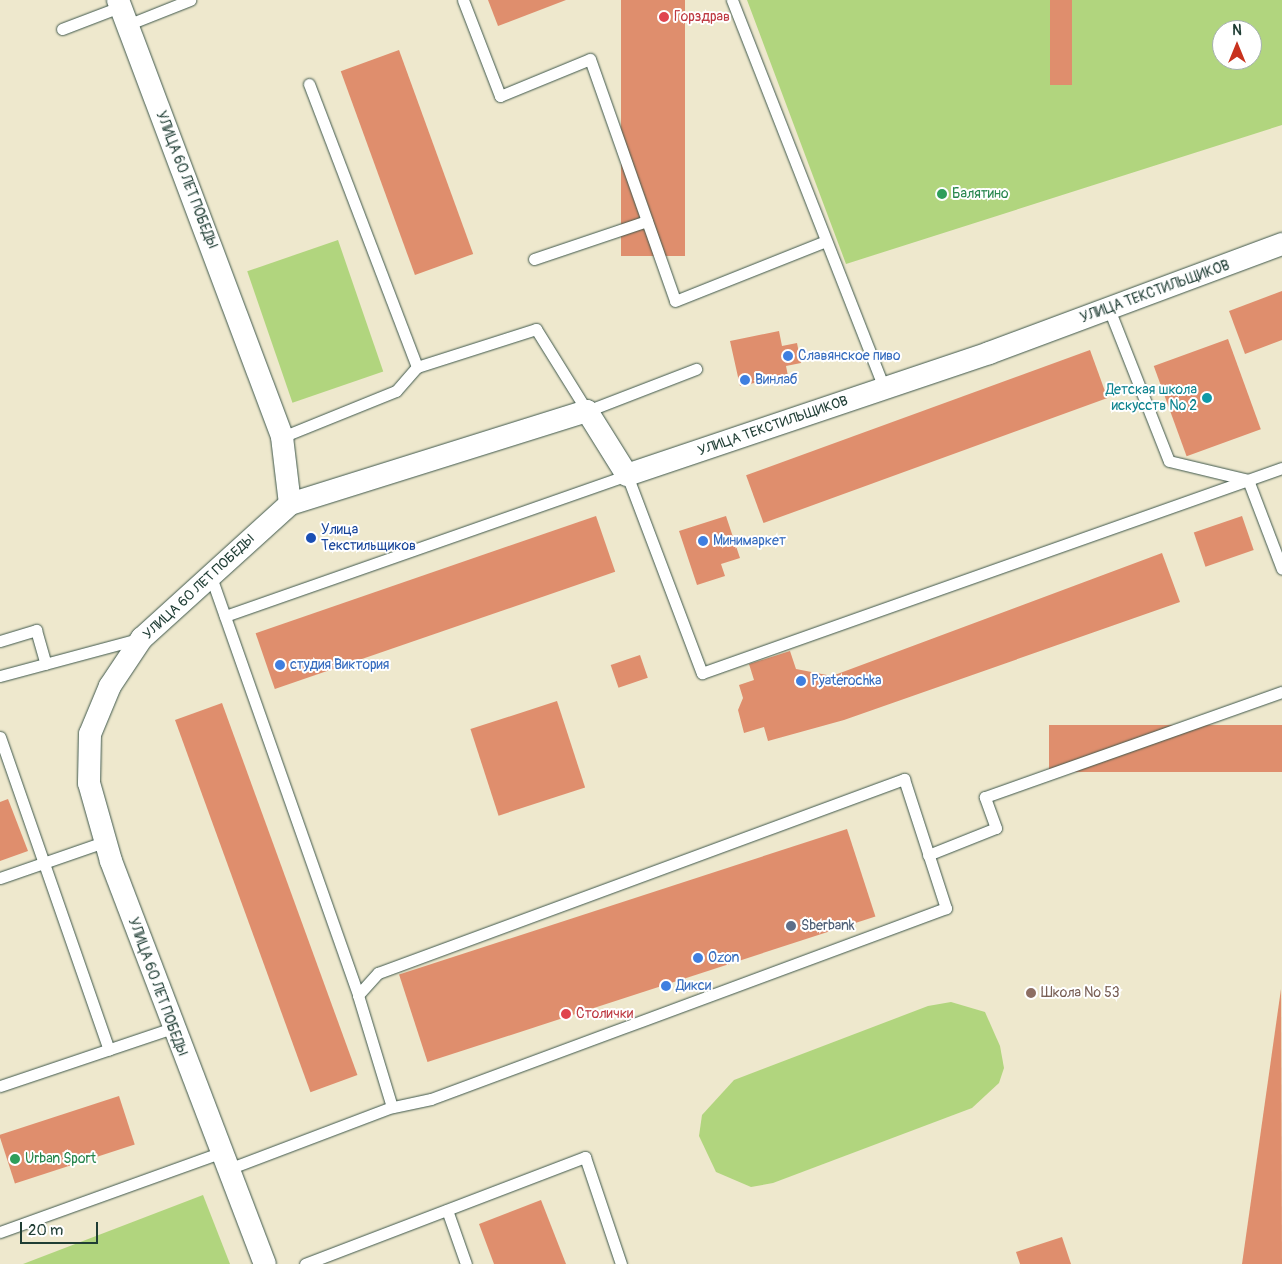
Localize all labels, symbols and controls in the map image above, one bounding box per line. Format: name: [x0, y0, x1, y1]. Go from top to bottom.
place label: Горздрав: [674, 9, 730, 25]
marker: Горздрав: [658, 11, 670, 23]
north arrow: [1212, 20, 1262, 70]
text: N: [1232, 22, 1242, 39]
street label: УЛИЦА 60 ЛЕТ ПОБЕДЫ: [152, 109, 220, 251]
place label: Балятино: [952, 186, 1009, 202]
marker: Балятино: [936, 188, 948, 200]
street label: УЛИЦА ТЕКСТИЛЬЩИКОВ: [1078, 257, 1232, 327]
place label: Славянское пиво: [798, 348, 901, 364]
marker: Славянское пиво: [782, 350, 794, 362]
place label: Винлаб: [755, 372, 798, 388]
marker: Винлаб: [739, 374, 751, 386]
place label: Детская школа искусств № 2: [1106, 382, 1197, 414]
street label: УЛИЦА ТЕКСТИЛЬЩИКОВ: [696, 392, 850, 460]
marker: Детская школа искусств № 2: [1201, 392, 1213, 404]
place label: Улица Текстильщиков: [321, 522, 416, 554]
street label: УЛИЦА 60 ЛЕТ ПОБЕДЫ: [140, 531, 258, 643]
marker: Улица Текстильщиков: [305, 532, 317, 544]
place label: Минимаркет: [713, 533, 786, 549]
marker: Минимаркет: [697, 535, 709, 547]
place label: студия Виктория: [290, 657, 389, 673]
marker: студия Виктория: [274, 659, 286, 671]
place label: Pyaterochka: [811, 673, 882, 689]
marker: Pyaterochka: [795, 675, 807, 687]
street label: УЛИЦА 60 ЛЕТ ПОБЕДЫ: [124, 916, 190, 1058]
place label: Sberbank: [801, 918, 855, 934]
marker: Sberbank: [785, 920, 797, 932]
place label: Ozon: [708, 950, 739, 966]
marker: Ozon: [692, 952, 704, 964]
place label: Дикси: [676, 978, 711, 994]
marker: Дикси: [660, 980, 672, 992]
place label: Школа № 53: [1041, 985, 1120, 1001]
marker: Школа № 53: [1025, 987, 1037, 999]
place label: Столички: [576, 1006, 633, 1022]
marker: Столички: [560, 1008, 572, 1020]
place label: Urban Sport: [25, 1151, 96, 1167]
marker: Urban Sport: [9, 1153, 21, 1165]
scale bar: [22, 1212, 100, 1244]
text: 20 m: [28, 1221, 63, 1240]

